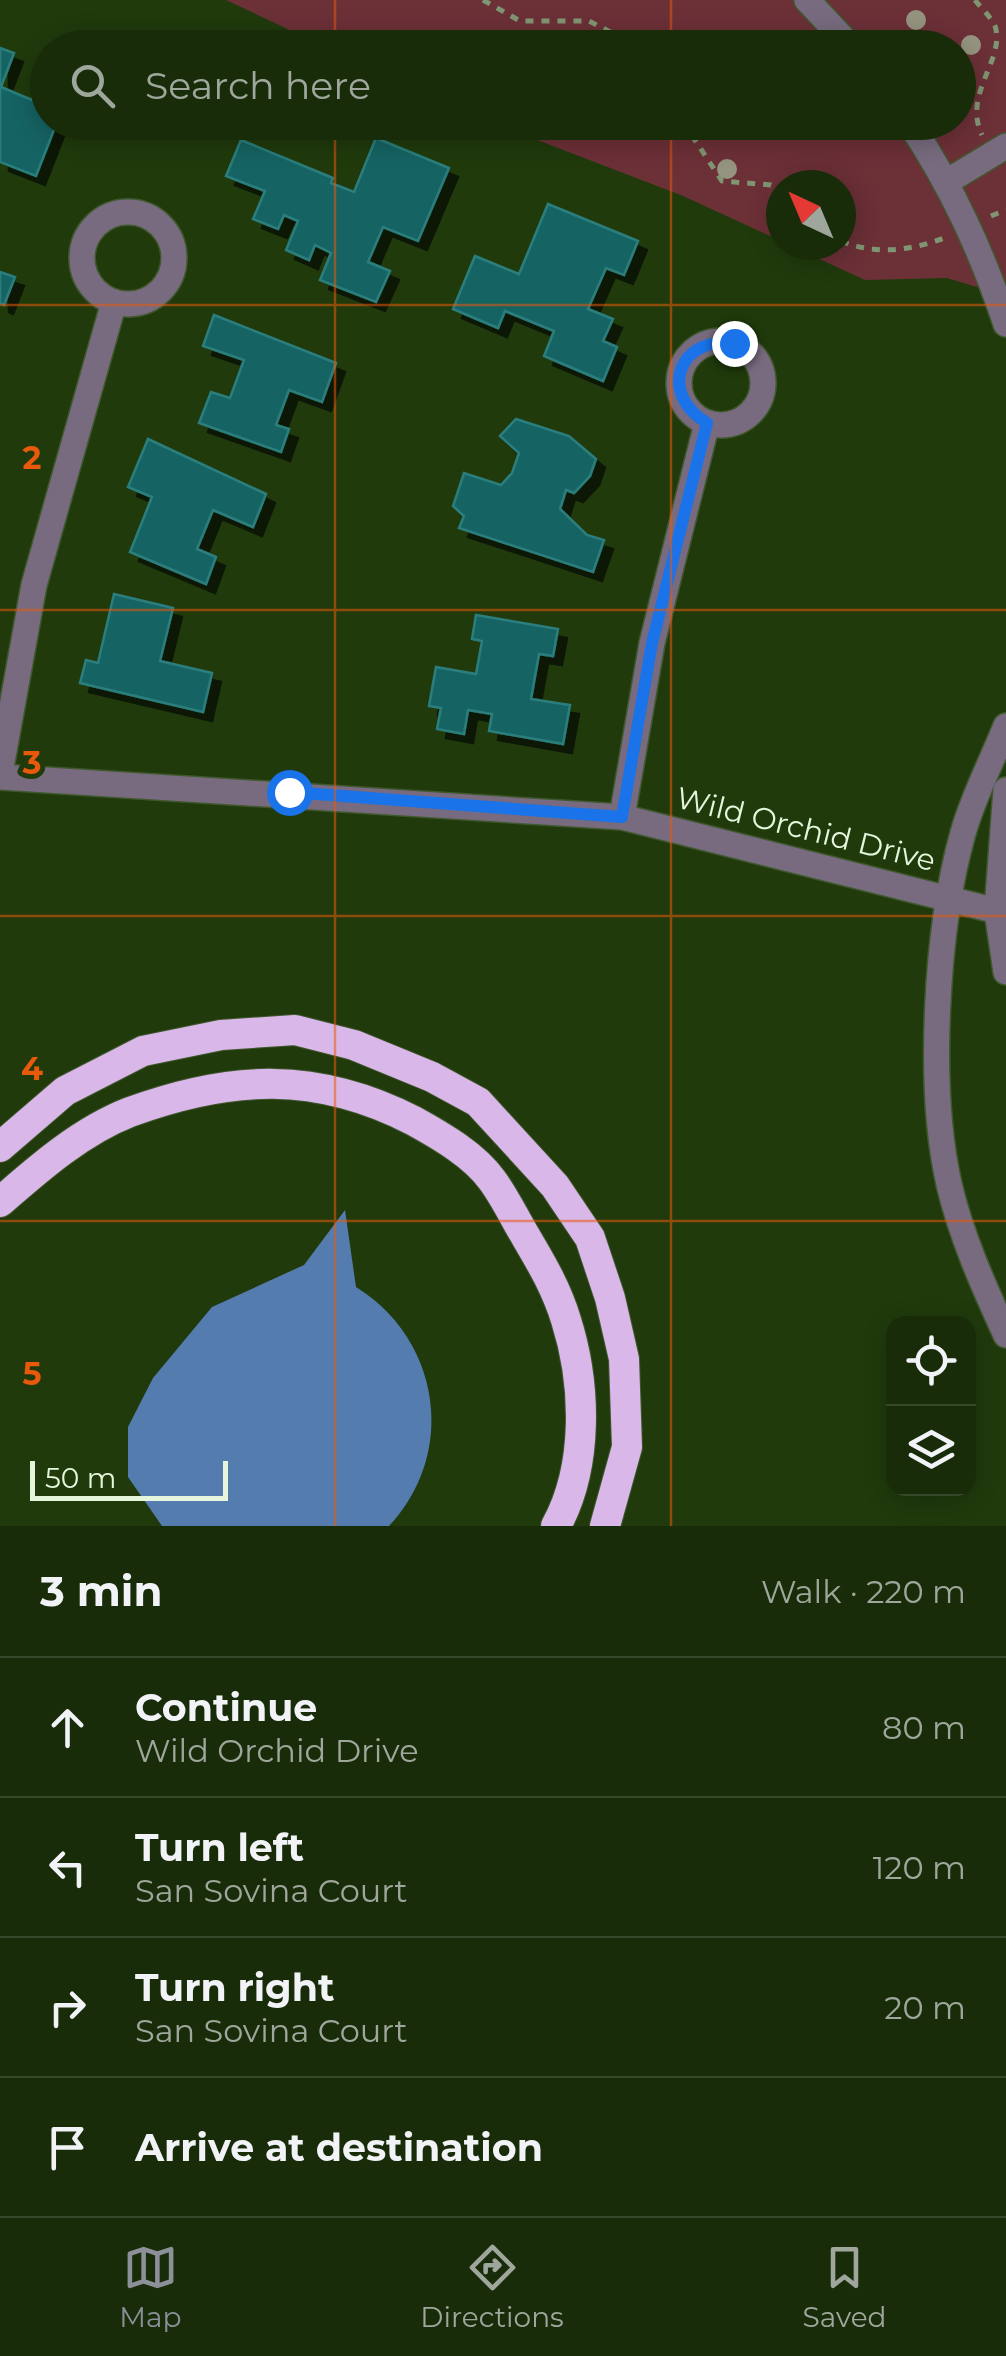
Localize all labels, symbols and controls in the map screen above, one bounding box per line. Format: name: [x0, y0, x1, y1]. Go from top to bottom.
search box: [30, 30, 976, 140]
icon: search: [65, 58, 120, 113]
text: Search here: [145, 62, 371, 109]
north arrow: [766, 170, 856, 260]
route end: [712, 321, 758, 367]
text: 2: [23, 438, 41, 477]
text: 3: [22, 743, 41, 782]
route start: [267, 770, 313, 816]
street label: Wild Orchid Drive: [673, 779, 939, 879]
text: 4: [21, 1049, 43, 1088]
map controls: [886, 1316, 976, 1496]
button: locate: [886, 1316, 976, 1406]
text: 5: [22, 1354, 42, 1393]
button: layers: [886, 1406, 976, 1496]
scale bar: [30, 1456, 228, 1500]
text: 50 m: [45, 1461, 116, 1495]
text: 3 min: [40, 1565, 162, 1617]
text: Walk · 220 m: [761, 1572, 966, 1611]
text: Continue: [135, 1684, 317, 1731]
icon: ahead: [40, 1700, 95, 1755]
text: 80 m: [882, 1708, 966, 1747]
text: Wild Orchid Drive: [135, 1731, 418, 1770]
text: Turn left: [135, 1824, 304, 1871]
icon: left: [40, 1840, 95, 1895]
text: 120 m: [873, 1848, 966, 1887]
text: San Sovina Court: [135, 1871, 408, 1910]
text: Turn right: [135, 1964, 334, 2011]
icon: right: [40, 1980, 95, 2035]
text: 20 m: [884, 1988, 966, 2027]
text: San Sovina Court: [135, 2011, 408, 2050]
icon: arrive: [40, 2120, 95, 2175]
text: Arrive at destination: [135, 2124, 543, 2171]
tab: Map: [119, 2240, 182, 2334]
tab: Directions: [420, 2240, 564, 2334]
tab: Saved: [802, 2240, 887, 2334]

